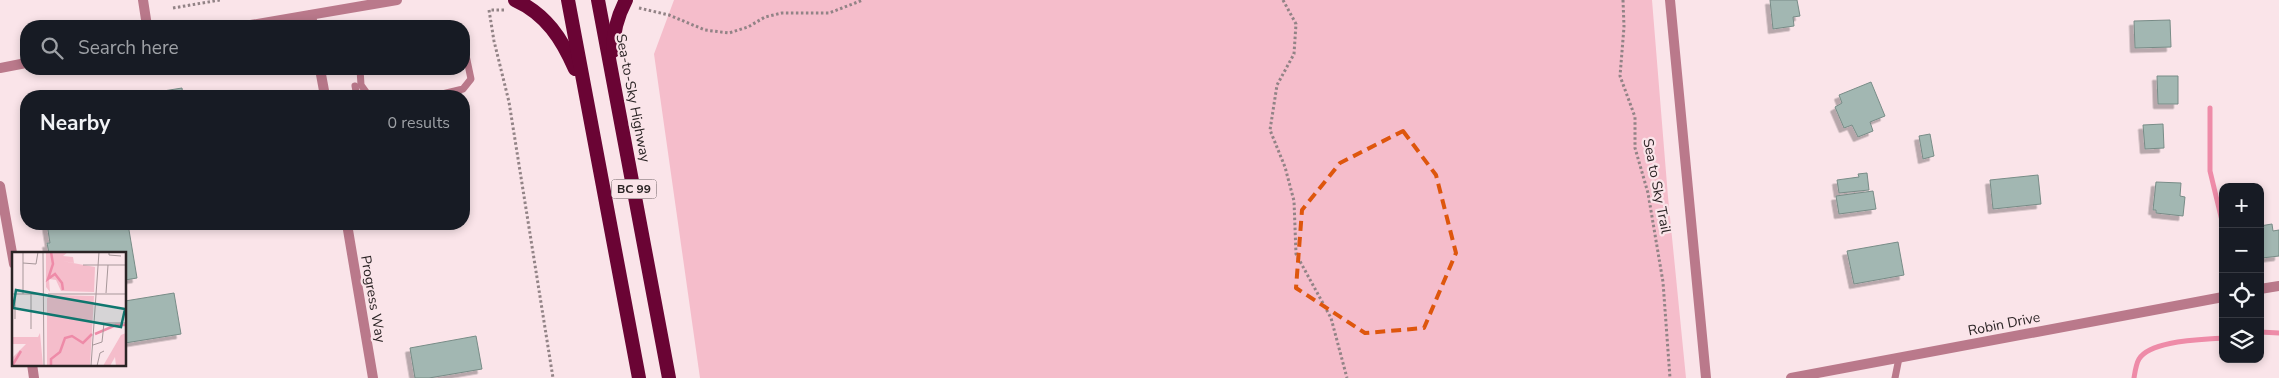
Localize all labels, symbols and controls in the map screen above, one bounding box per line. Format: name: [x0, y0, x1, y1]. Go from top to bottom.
search box: [20, 20, 470, 75]
street label: Sea-to-Sky Highway: [611, 32, 655, 165]
icon: search: [38, 34, 66, 62]
text: Search here: [78, 35, 179, 61]
text: Nearby: [40, 109, 110, 137]
text: 0 results: [388, 112, 450, 134]
street label: Sea to Sky Trail: [1638, 137, 1676, 236]
road number: BC 99: [612, 180, 656, 198]
map controls: [2219, 183, 2264, 363]
button: +: [2219, 183, 2264, 228]
button: −: [2219, 228, 2264, 273]
inset map: [12, 252, 126, 366]
street label: Progress Way: [356, 254, 390, 345]
button: locate: [2219, 273, 2264, 318]
street label: Robin Drive: [1966, 308, 2042, 340]
button: layers: [2219, 318, 2264, 363]

